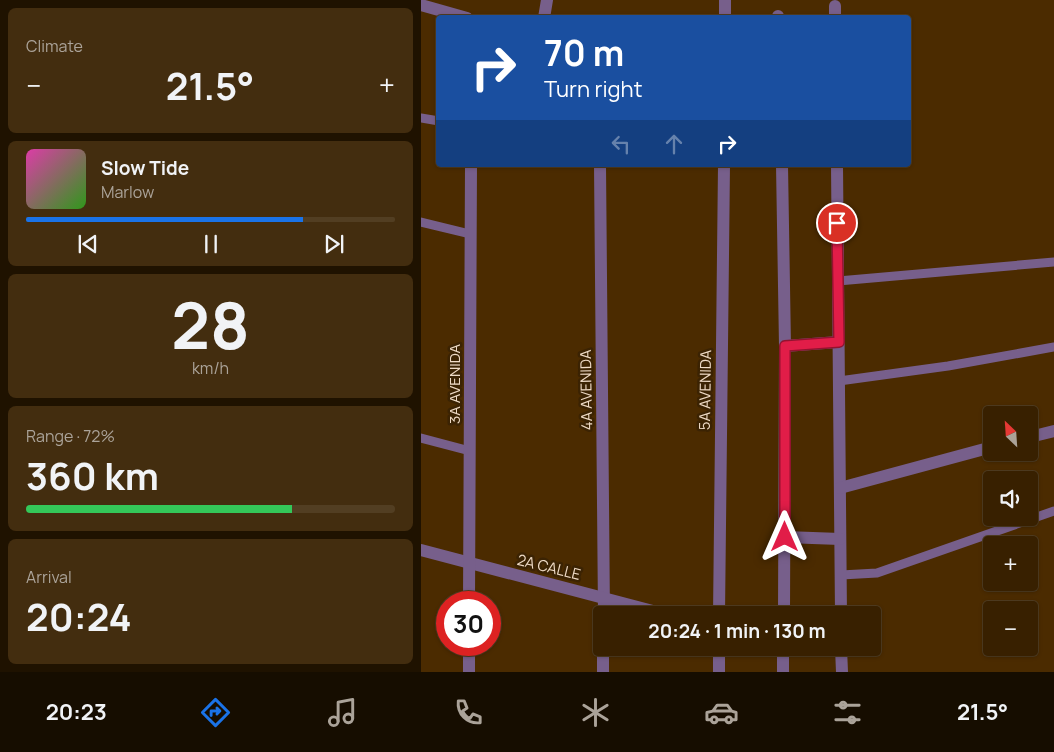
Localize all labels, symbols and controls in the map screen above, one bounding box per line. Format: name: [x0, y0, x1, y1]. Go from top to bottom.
text: 70 m: [544, 29, 624, 77]
text: Climate: [26, 35, 83, 57]
icon: right: [461, 35, 526, 100]
text: 21.5°: [166, 59, 254, 111]
text: −: [26, 66, 41, 104]
text: +: [379, 66, 395, 104]
text: Turn right: [544, 74, 642, 104]
icon: left: [607, 130, 635, 158]
icon: ahead: [660, 130, 688, 158]
icon: right: [713, 130, 741, 158]
text: Slow Tide: [101, 155, 189, 181]
text: Marlow: [101, 181, 154, 203]
pin: [816, 202, 858, 244]
icon: arrive: [823, 209, 851, 237]
icon: previous: [74, 230, 102, 258]
icon: pause: [197, 230, 225, 258]
icon: next: [320, 230, 348, 258]
text: 28: [171, 280, 250, 369]
street label: 3A AVENIDA: [444, 344, 465, 424]
street label: 4A AVENIDA: [575, 349, 597, 430]
street label: 5A AVENIDA: [694, 349, 716, 430]
text: km/h: [192, 357, 229, 379]
north arrow: [983, 406, 1039, 461]
map controls: [983, 406, 1038, 656]
text: Range · 72%: [26, 425, 115, 447]
text: 360 km: [26, 449, 159, 501]
button: sound: [983, 471, 1038, 526]
position arrow: [758, 510, 810, 562]
button: +: [983, 536, 1038, 591]
street label: 2A CALLE: [515, 549, 583, 585]
text: Arrival: [26, 566, 72, 588]
text: 20:24: [26, 590, 132, 642]
speed limit sign: 30: [436, 591, 501, 656]
button: −: [983, 601, 1038, 656]
text: 20:24 · 1 min · 130 m: [648, 618, 826, 644]
icon: directions: [198, 695, 233, 730]
icon: music: [325, 695, 360, 730]
icon: phone: [451, 695, 486, 730]
icon: climate: [578, 695, 613, 730]
icon: car: [704, 695, 739, 730]
icon: filters: [830, 695, 865, 730]
text: 20:23: [46, 697, 107, 727]
text: 21.5°: [957, 697, 1008, 727]

